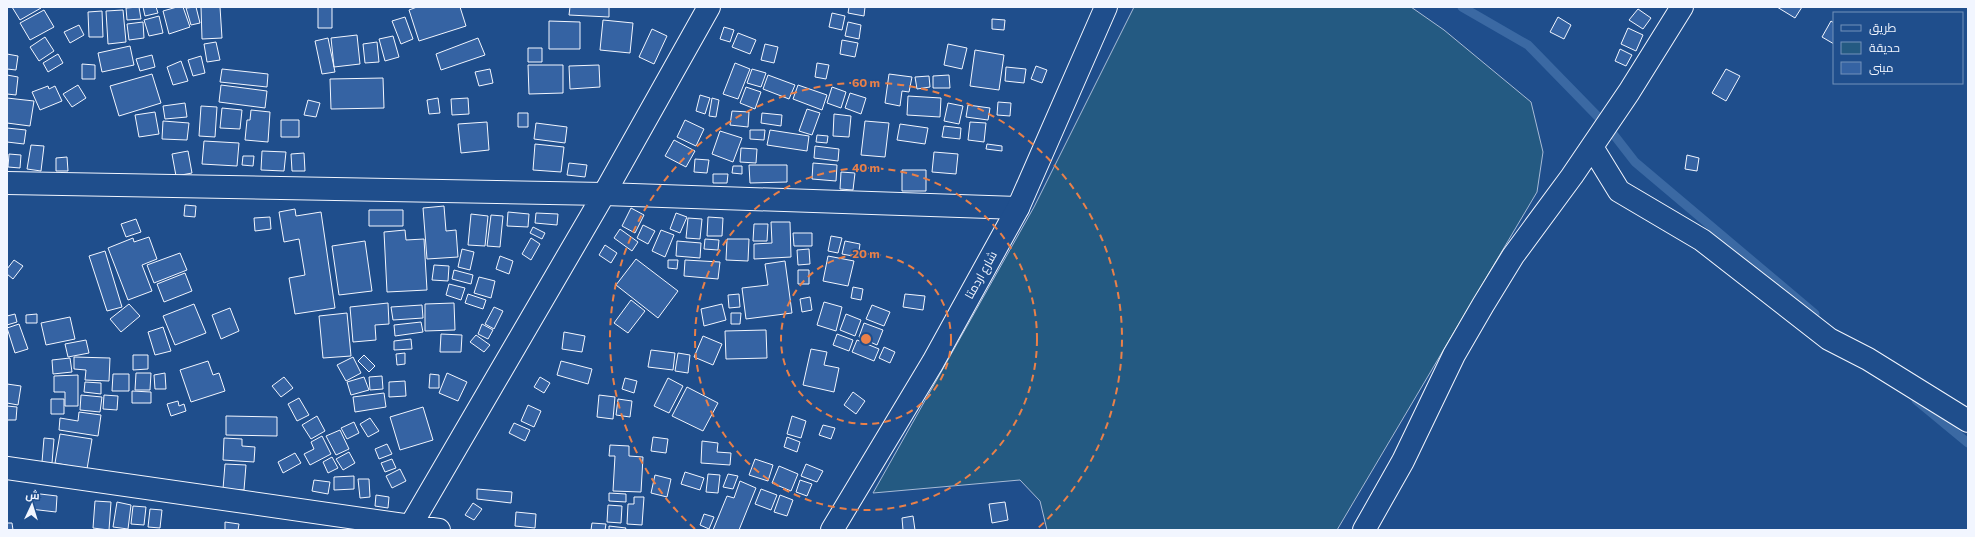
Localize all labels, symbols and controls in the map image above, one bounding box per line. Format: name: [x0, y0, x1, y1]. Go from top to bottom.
legend: [1833, 12, 1963, 84]
text: طريق: [1869, 20, 1897, 35]
text: حديقة: [1869, 40, 1900, 55]
text: مبنى: [1869, 60, 1894, 75]
text: 60 m: [852, 75, 880, 89]
text: 40 m: [852, 160, 880, 174]
text: 20 m: [852, 246, 880, 260]
street label: شارع اردمتا: [961, 248, 1001, 302]
centre of rings: [859, 332, 873, 346]
north arrow: [12, 485, 52, 525]
text: ش: [25, 488, 40, 502]

